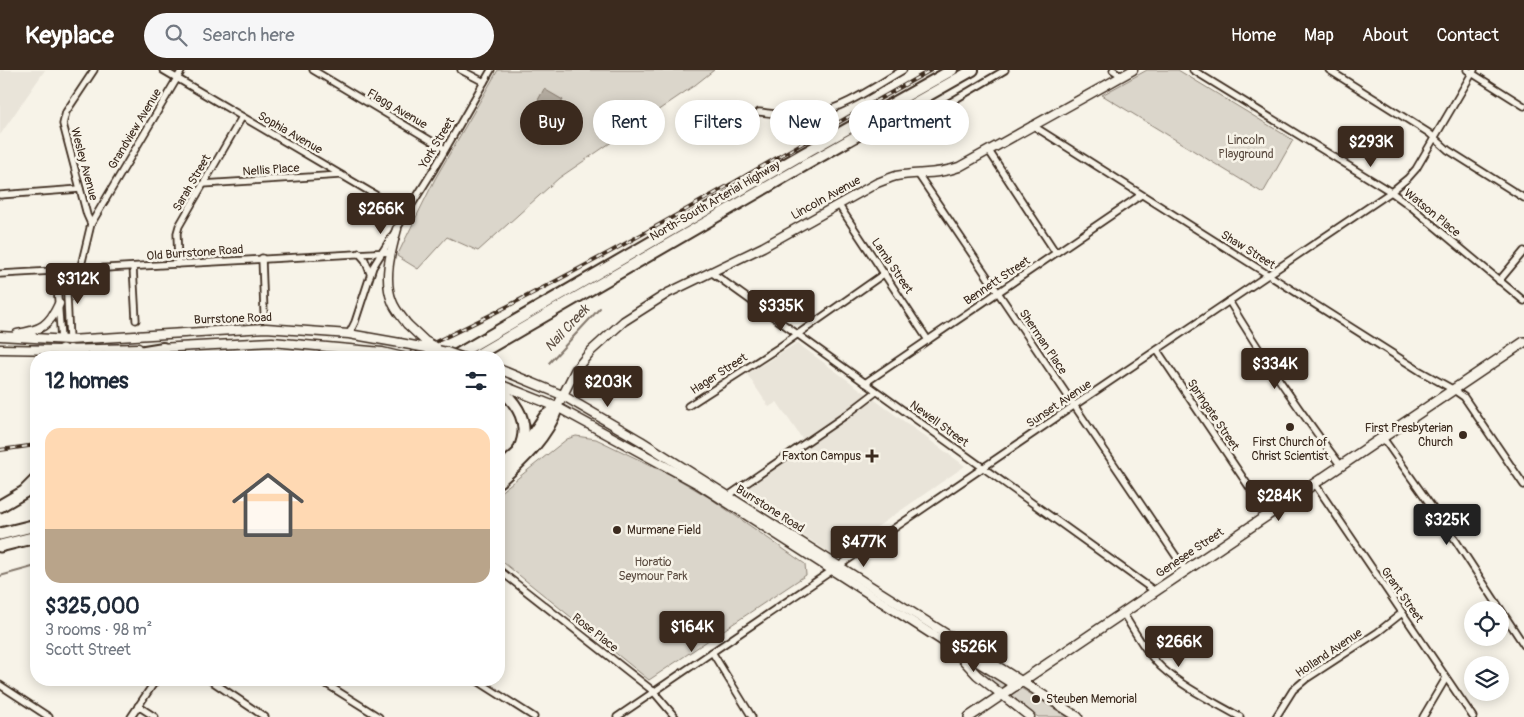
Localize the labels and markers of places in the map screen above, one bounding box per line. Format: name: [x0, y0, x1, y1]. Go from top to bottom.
pin: $293K: [1336, 126, 1406, 168]
pin: $266K: [346, 192, 416, 235]
pin: $312K: [43, 262, 113, 305]
pin: $335K: [746, 290, 816, 332]
pin: $334K: [1240, 348, 1310, 390]
pin: $203K: [573, 366, 643, 408]
marker: First Church of Christ Scientist: [1284, 421, 1296, 433]
place label: First Presbyterian Church: [1365, 421, 1453, 450]
marker: First Presbyterian Church: [1457, 429, 1469, 441]
place label: First Church of Christ Scientist: [1251, 435, 1329, 464]
place label: Faxton Campus: [782, 449, 862, 464]
marker: Faxton Campus: [865, 449, 879, 463]
pin: $284K: [1244, 480, 1314, 522]
pin: $325K: [1412, 504, 1482, 546]
place label: Murmane Field: [627, 523, 701, 538]
marker: Murmane Field: [611, 524, 623, 536]
pin: $477K: [829, 526, 899, 568]
pin: $164K: [657, 610, 727, 653]
pin: $266K: [1144, 626, 1214, 668]
pin: $526K: [939, 630, 1009, 673]
place label: Steuben Memorial: [1046, 692, 1137, 707]
marker: Steuben Memorial: [1030, 693, 1042, 705]

